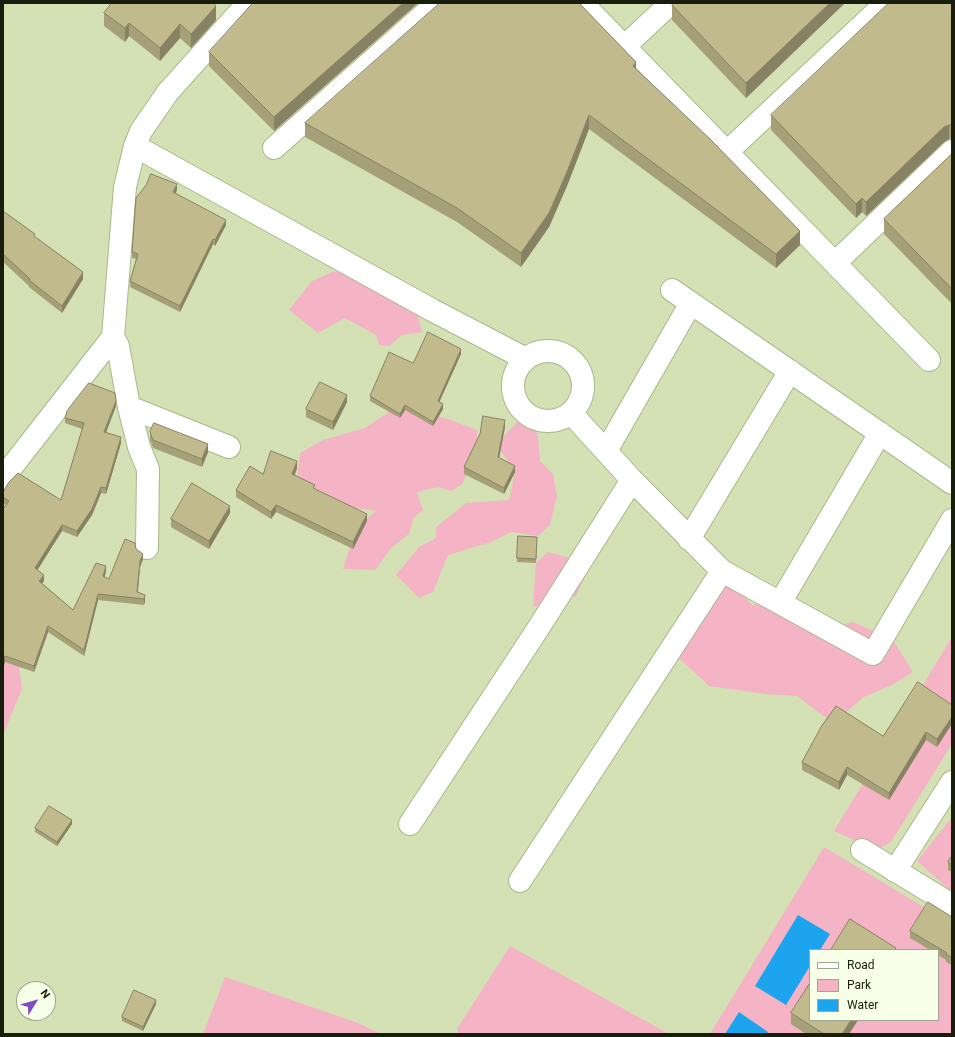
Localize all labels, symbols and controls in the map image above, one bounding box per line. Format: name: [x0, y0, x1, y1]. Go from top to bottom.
legend: [809, 949, 939, 1021]
text: Road: [847, 958, 875, 972]
text: Park: [847, 978, 871, 992]
north arrow: [16, 981, 56, 1021]
text: N: [38, 987, 53, 1001]
text: Water: [847, 998, 878, 1012]

